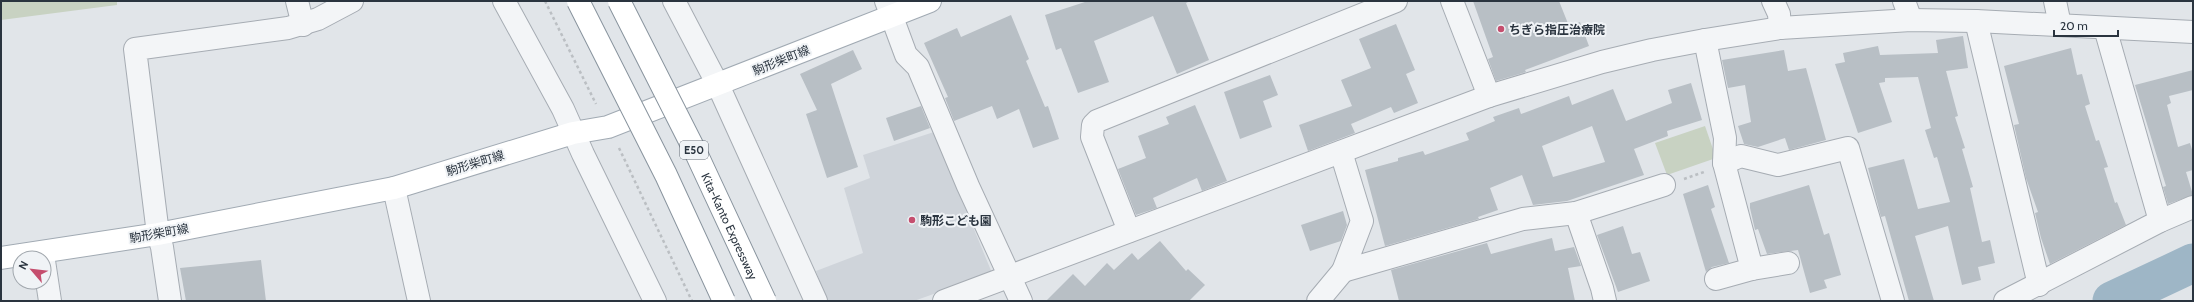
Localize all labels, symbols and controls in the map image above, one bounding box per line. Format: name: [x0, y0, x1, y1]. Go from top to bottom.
scale bar: [2054, 12, 2118, 38]
text: 20 m: [2060, 18, 2088, 33]
place label: ちぎら指圧治療院: [1509, 22, 1605, 37]
marker: ちぎら指圧治療院: [1496, 24, 1506, 34]
street label: 駒形柴町線: [750, 42, 812, 78]
road number: E50: [680, 141, 708, 159]
street label: 駒形柴町線: [444, 147, 506, 179]
street label: Kita-Kanto Expressway: [699, 170, 761, 282]
place label: 駒形こども園: [920, 213, 992, 228]
marker: 駒形こども園: [907, 215, 917, 225]
street label: 駒形柴町線: [128, 220, 190, 246]
north arrow: [12, 250, 52, 290]
text: N: [15, 259, 31, 272]

